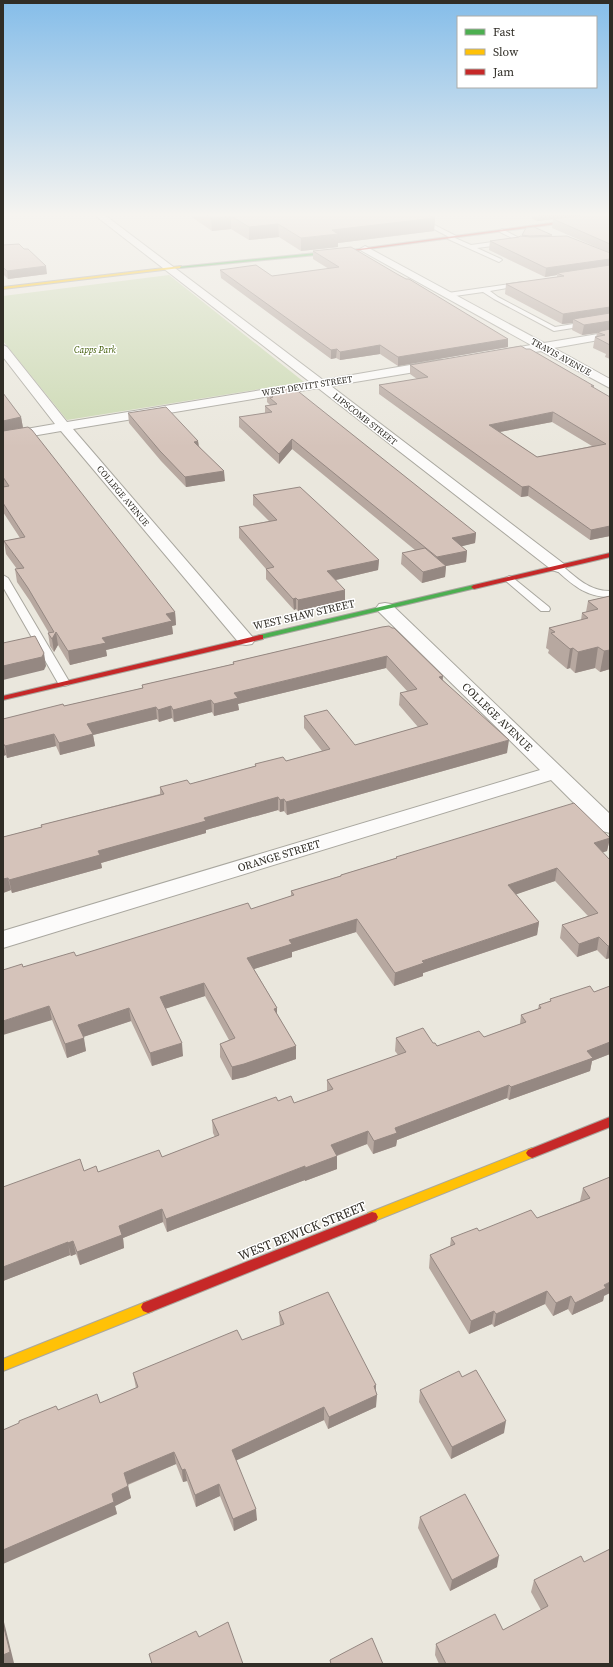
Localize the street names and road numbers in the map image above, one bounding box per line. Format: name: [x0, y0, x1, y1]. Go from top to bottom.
street label: TRAVIS AVENUE: [529, 335, 594, 379]
street label: WEST DEVITT STREET: [261, 373, 354, 399]
street label: LIPSCOMB STREET: [330, 390, 400, 448]
street label: COLLEGE AVENUE: [94, 463, 152, 529]
street label: WEST SHAW STREET: [252, 596, 357, 634]
street label: COLLEGE AVENUE: [458, 679, 536, 755]
street label: ORANGE STREET: [236, 836, 322, 876]
street label: WEST BEWICK STREET: [236, 1198, 369, 1264]

